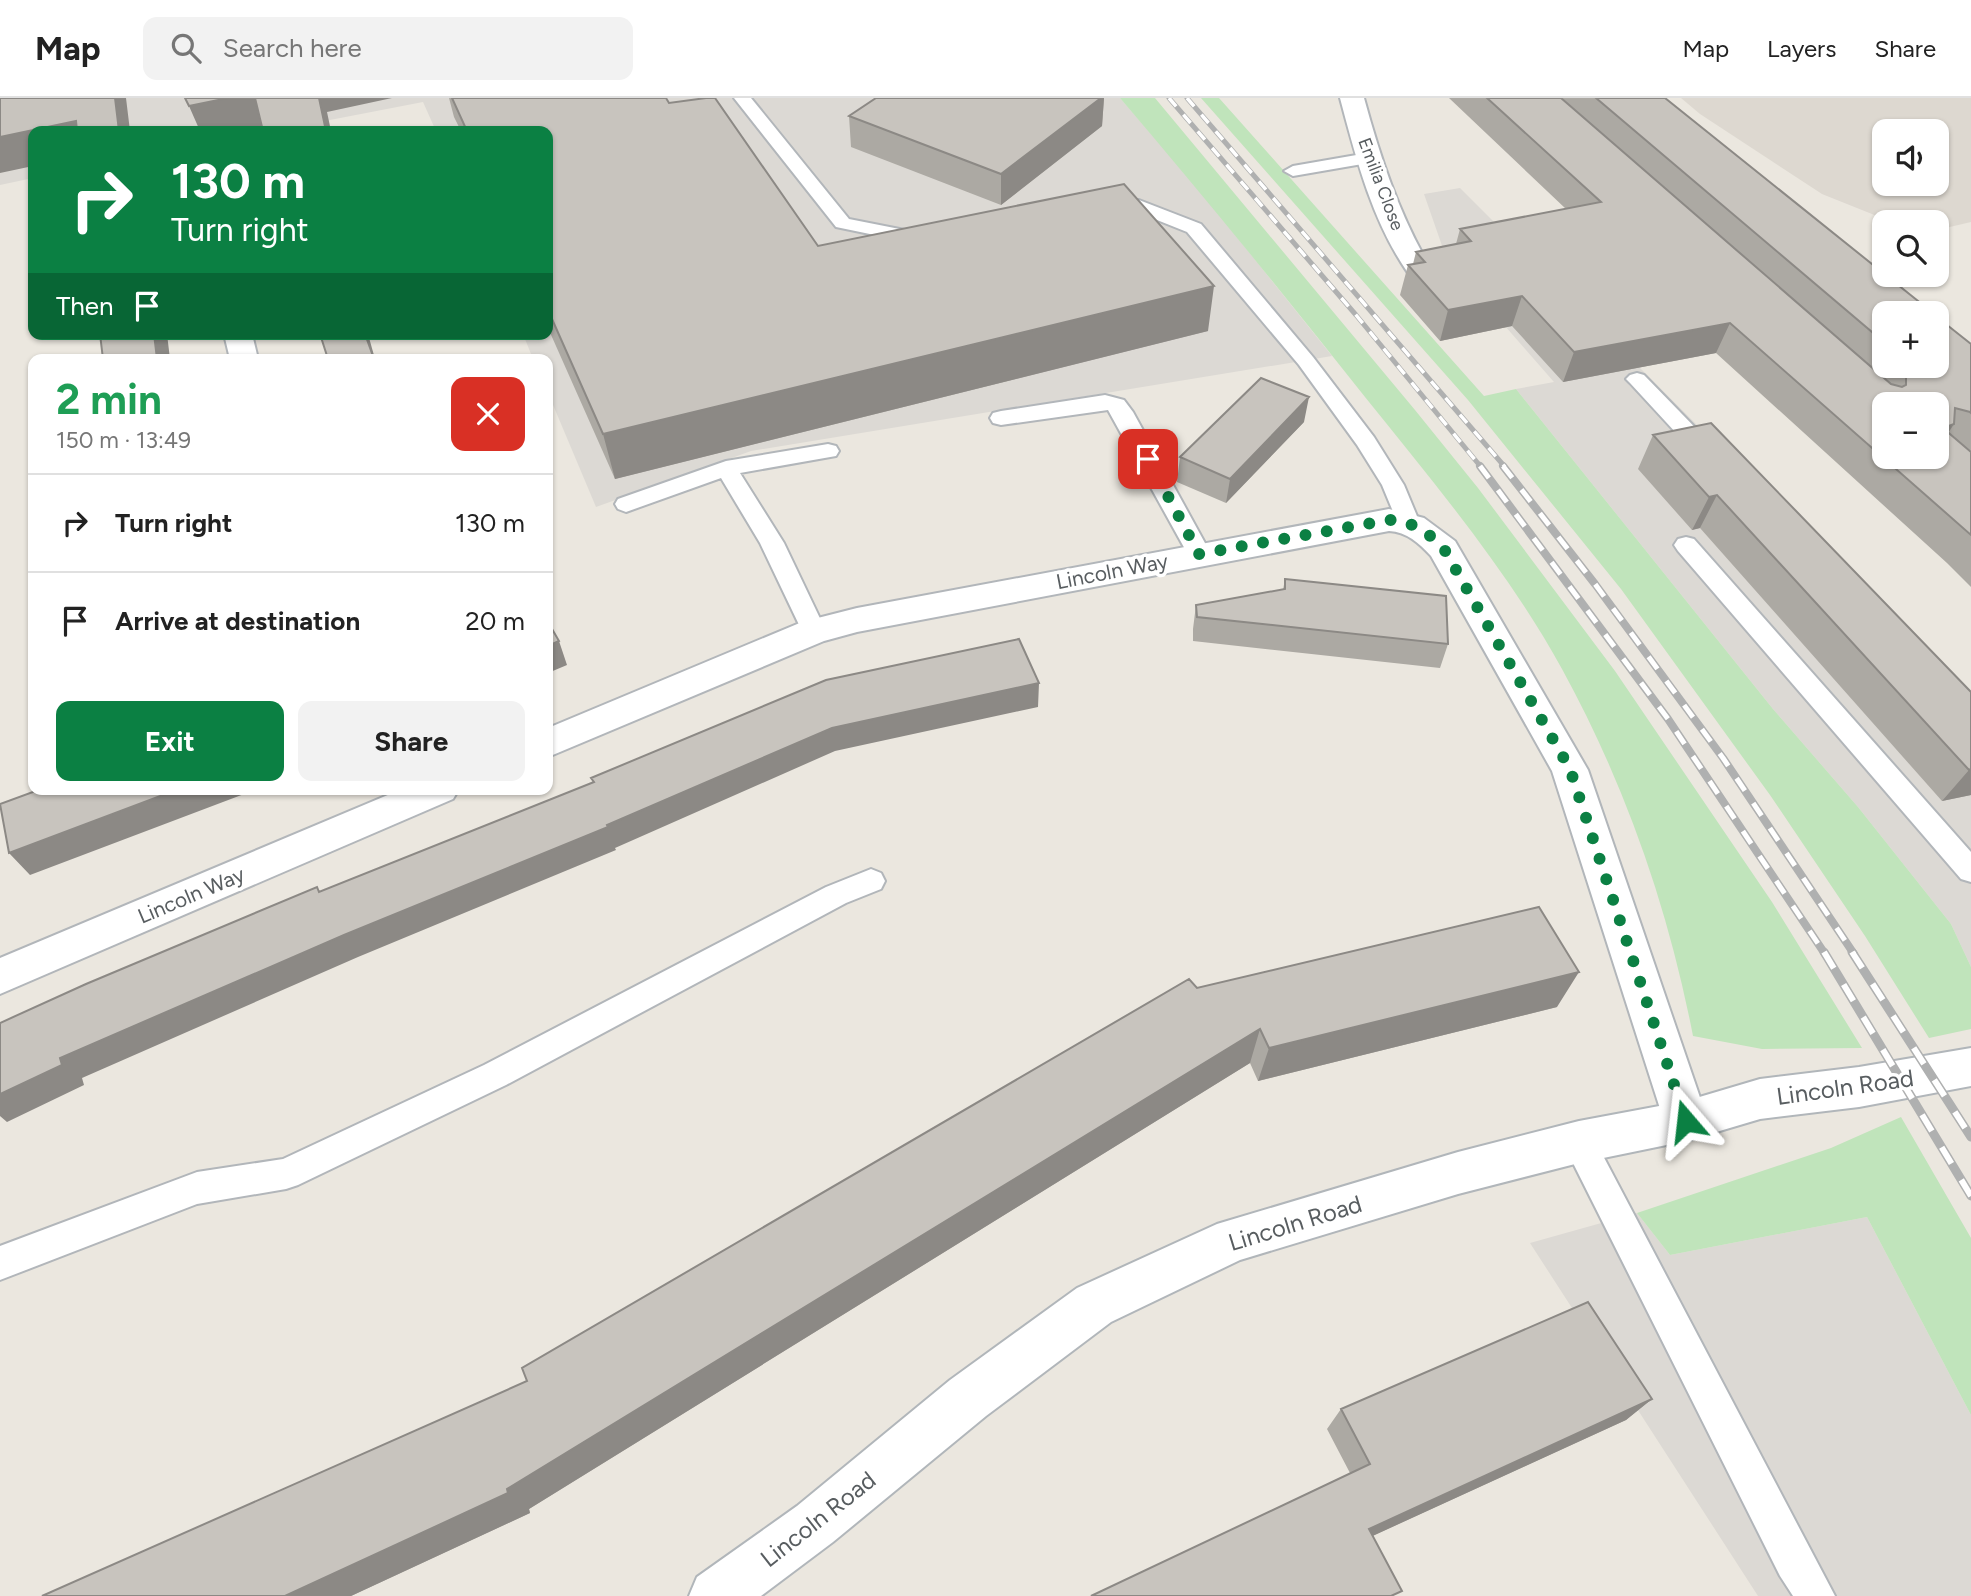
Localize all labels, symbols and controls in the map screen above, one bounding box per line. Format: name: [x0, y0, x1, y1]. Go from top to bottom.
search box: [143, 17, 633, 80]
text: Map: [35, 29, 101, 68]
icon: search: [167, 29, 205, 67]
text: Search here: [223, 32, 362, 64]
text: Map: [1682, 34, 1729, 63]
text: Layers: [1767, 34, 1836, 63]
text: Share: [1874, 34, 1936, 63]
map controls: [1872, 119, 1949, 469]
button: sound: [1872, 119, 1949, 196]
street label: Emilia Close: [1353, 135, 1409, 234]
text: 130 m: [171, 151, 305, 210]
icon: right: [56, 154, 147, 245]
button: search: [1872, 210, 1949, 287]
text: Turn right: [171, 211, 309, 249]
icon: arrive: [128, 287, 166, 325]
text: Then: [56, 290, 114, 322]
button: +: [1872, 301, 1949, 378]
text: 2 min: [56, 374, 162, 425]
button: close: [451, 377, 525, 451]
button: −: [1872, 392, 1949, 469]
text: 150 m · 13:49: [56, 426, 191, 454]
pin: [1118, 429, 1178, 489]
icon: arrive: [1129, 440, 1167, 478]
icon: right: [56, 504, 94, 542]
text: Turn right: [115, 507, 232, 539]
text: 130 m: [455, 507, 525, 539]
street label: Lincoln Way: [1054, 548, 1170, 594]
icon: arrive: [56, 602, 94, 640]
text: Arrive at destination: [115, 605, 360, 637]
text: 20 m: [465, 605, 525, 637]
button: Exit: [56, 701, 284, 781]
button: Share: [298, 701, 525, 781]
street label: Lincoln Way: [134, 861, 248, 929]
street label: Lincoln Road: [1775, 1063, 1915, 1111]
position arrow: [1649, 1084, 1723, 1158]
street label: Lincoln Road: [1225, 1189, 1365, 1257]
street label: Lincoln Road: [755, 1465, 881, 1573]

